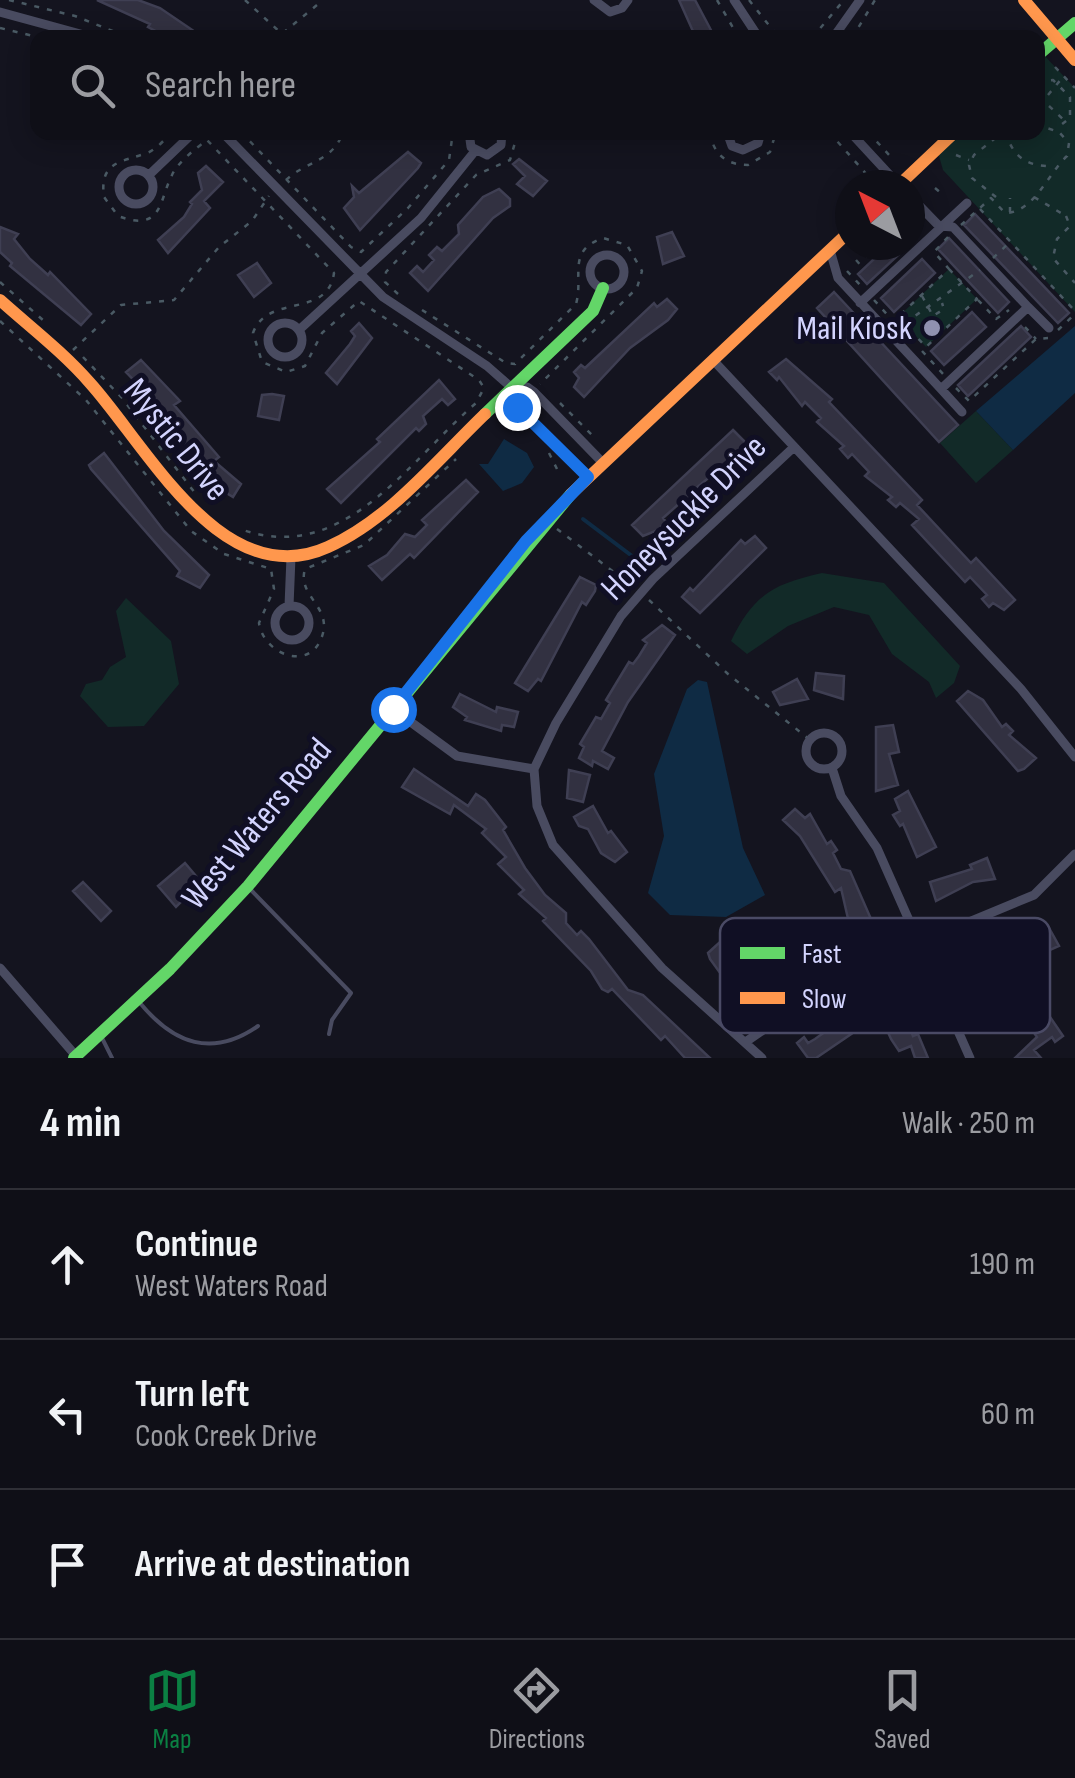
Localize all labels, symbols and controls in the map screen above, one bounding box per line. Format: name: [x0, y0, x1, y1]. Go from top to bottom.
search box: [30, 30, 1045, 140]
icon: search: [65, 58, 120, 113]
text: Search here: [145, 63, 296, 108]
north arrow: [835, 170, 925, 260]
place label: Mail Kiosk: [796, 307, 913, 350]
marker: Mail Kiosk: [921, 317, 943, 339]
street label: Mystic Drive: [114, 370, 238, 510]
route end: [495, 385, 541, 431]
street label: Honeysuckle Drive: [592, 426, 776, 610]
route start: [371, 687, 417, 733]
street label: West Waters Road: [173, 729, 341, 919]
legend: [720, 918, 1050, 1033]
text: Fast: [802, 938, 841, 971]
text: Slow: [802, 983, 847, 1016]
text: 4 min: [40, 1098, 121, 1149]
text: Walk · 250 m: [902, 1104, 1035, 1143]
text: Continue: [135, 1222, 258, 1267]
icon: ahead: [40, 1237, 95, 1292]
text: 190 m: [970, 1245, 1035, 1284]
text: West Waters Road: [135, 1267, 328, 1306]
text: Turn left: [135, 1372, 249, 1417]
icon: left: [40, 1387, 95, 1442]
text: 60 m: [981, 1395, 1035, 1434]
text: Cook Creek Drive: [135, 1417, 317, 1456]
icon: arrive: [40, 1537, 95, 1592]
text: Arrive at destination: [135, 1542, 410, 1587]
tab: Map: [145, 1663, 200, 1756]
tab: Directions: [489, 1663, 585, 1756]
tab: Saved: [874, 1663, 930, 1756]

